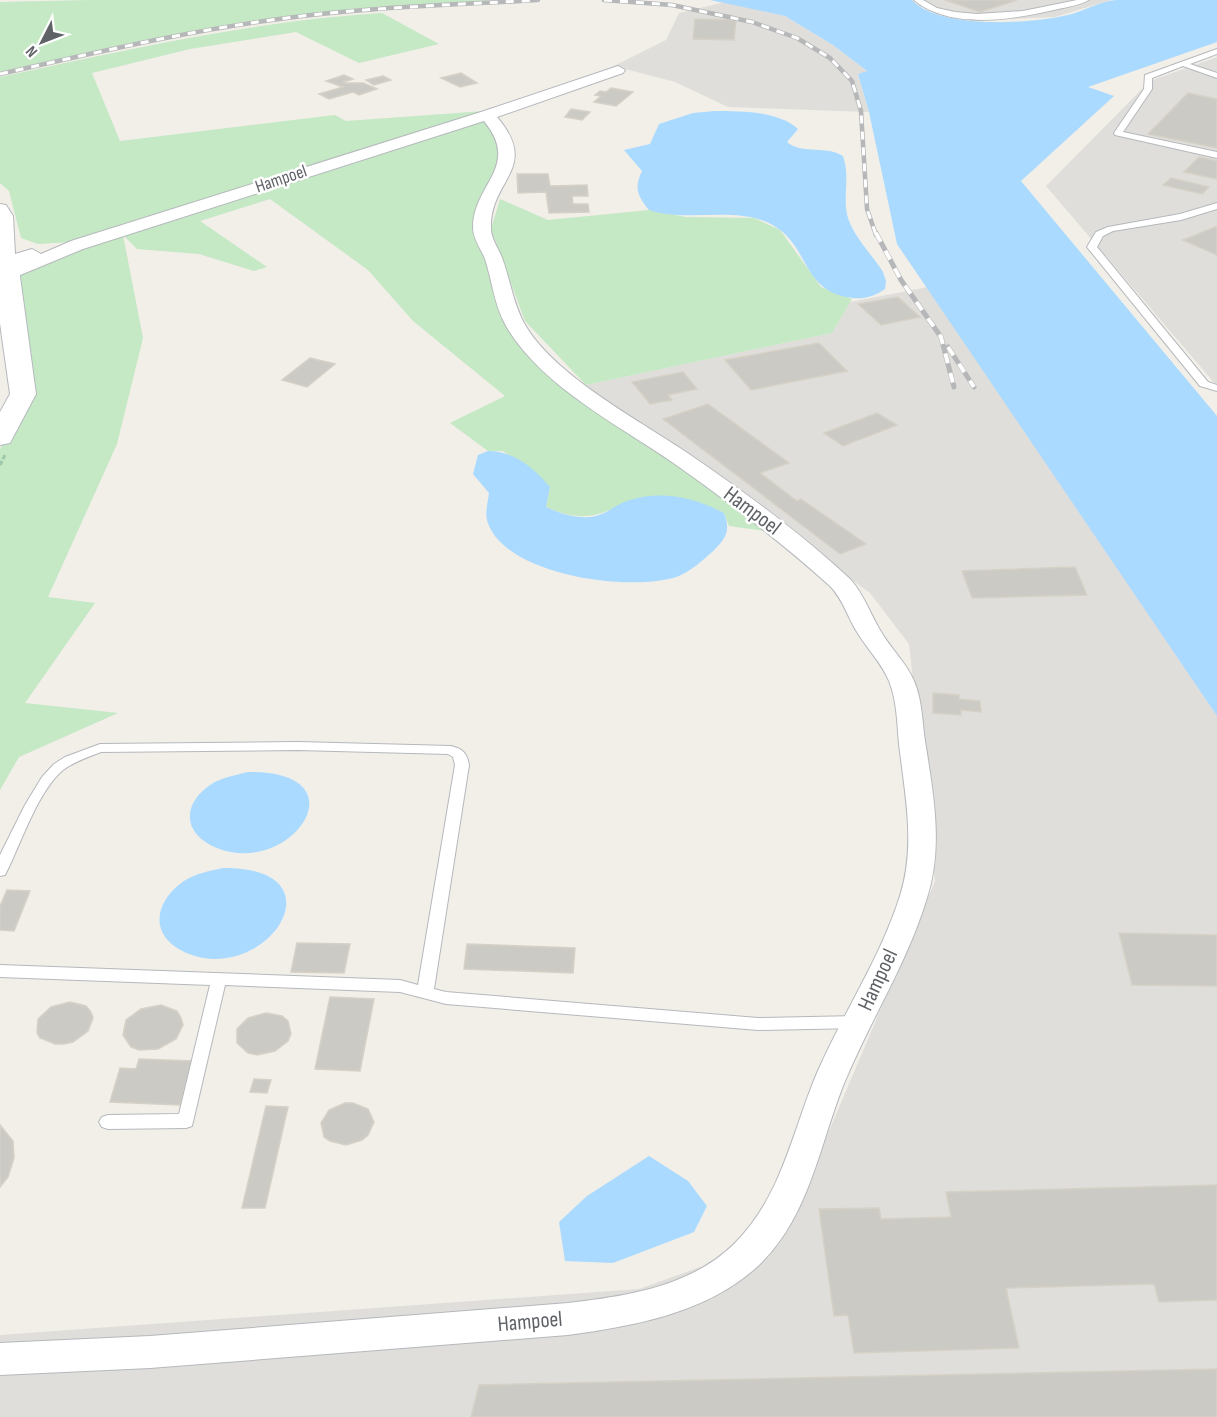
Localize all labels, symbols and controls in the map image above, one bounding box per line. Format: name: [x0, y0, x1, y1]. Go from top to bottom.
north arrow: [12, 12, 72, 72]
text: N: [22, 42, 42, 61]
street label: Hampoel: [252, 160, 310, 198]
street label: Hampoel: [718, 481, 786, 541]
street label: Hampoel: [852, 945, 904, 1015]
street label: Hampoel: [496, 1306, 564, 1338]

